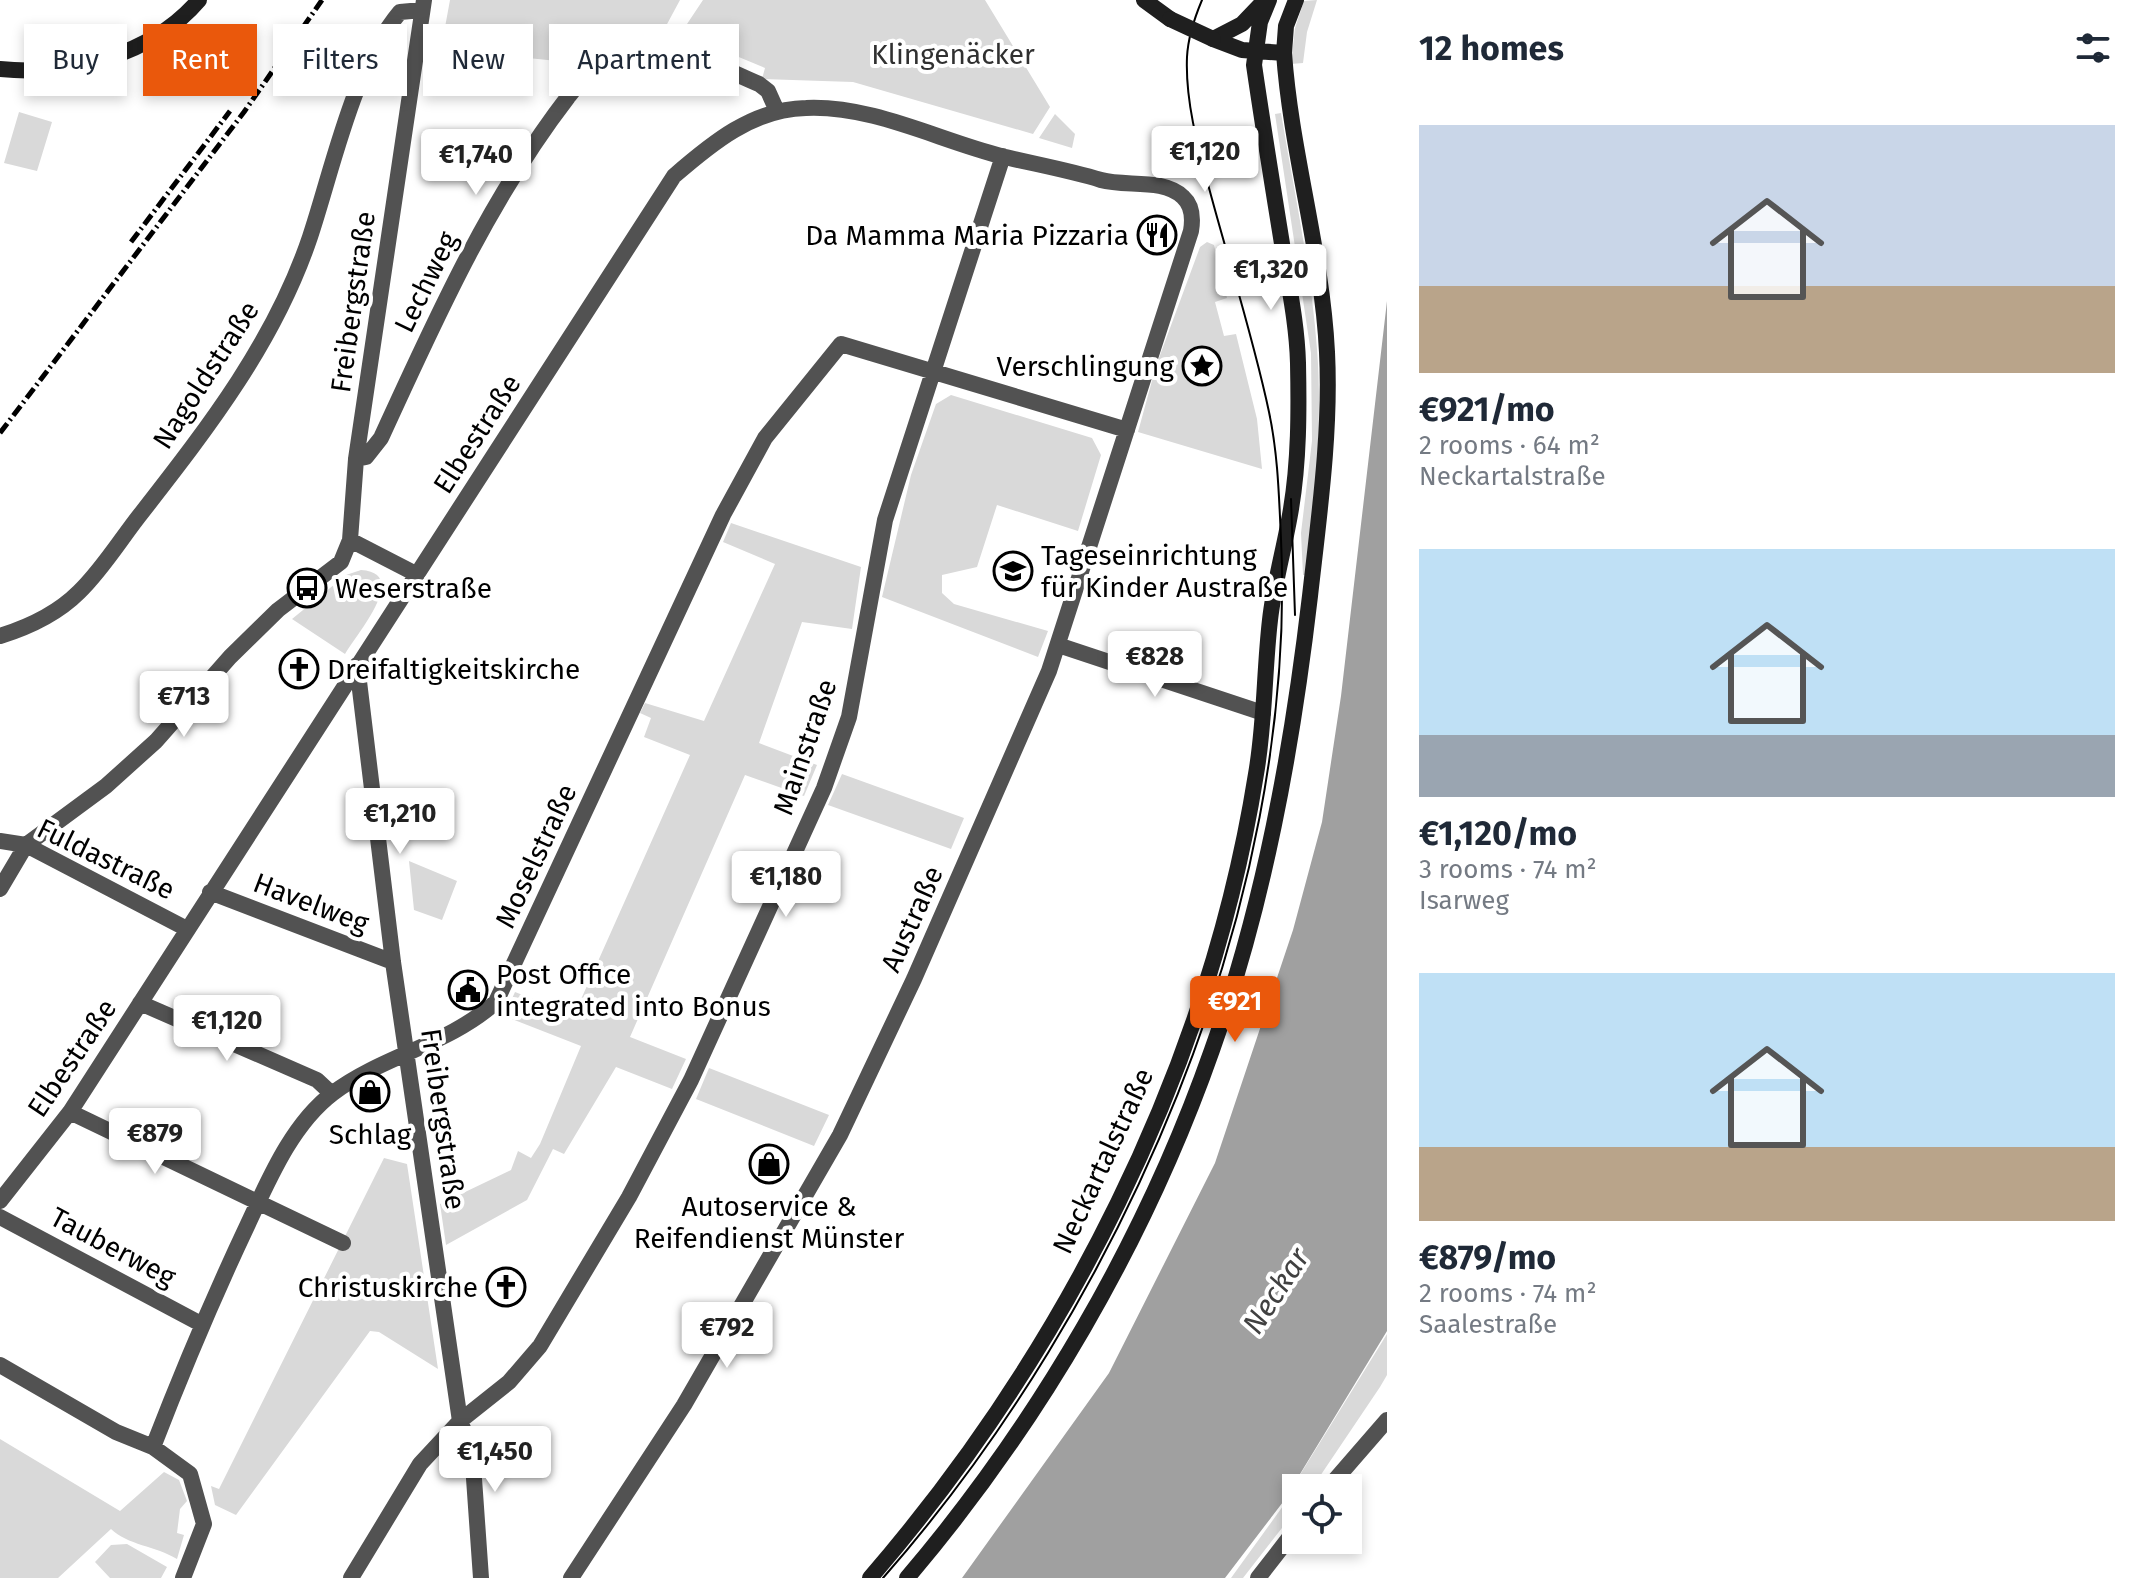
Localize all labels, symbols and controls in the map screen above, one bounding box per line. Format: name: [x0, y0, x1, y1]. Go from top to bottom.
chip: Buy: [24, 24, 127, 96]
chip: Rent: [143, 24, 257, 96]
chip: Filters: [273, 24, 407, 96]
chip: New: [423, 24, 533, 96]
chip: Apartment: [549, 24, 739, 96]
icon: filters: [2071, 26, 2115, 70]
text: 12 homes: [1419, 28, 1564, 69]
park label: Klingenäcker: [871, 38, 1035, 71]
pin: €1,120: [1140, 126, 1270, 194]
pin: €1,740: [411, 129, 541, 197]
text: €1,120: [1169, 136, 1241, 167]
text: €1,740: [439, 139, 513, 170]
icon: home: [1695, 177, 1839, 321]
street label: Freibergstraße: [324, 209, 382, 395]
restaurant icon: Da Mamma Maria Pizzaria: [1136, 214, 1178, 256]
place label: Da Mamma Maria Pizzaria: [805, 219, 1129, 252]
street label: Lechweg: [387, 226, 465, 338]
pin: €1,320: [1206, 244, 1336, 312]
text: €1,320: [1233, 254, 1309, 285]
street label: Nagoldstraße: [146, 295, 266, 455]
place icon: Verschlingung: [1181, 345, 1223, 387]
place label: Verschlingung: [997, 350, 1174, 383]
street label: Elbestraße: [426, 368, 528, 500]
text: €921/mo: [1419, 389, 1555, 430]
text: 2 rooms · 64 m²: [1419, 430, 1600, 461]
text: Neckartalstraße: [1419, 461, 1606, 492]
place label: Tageseinrichtung für Kinder Austraße: [1041, 539, 1288, 604]
school or university icon: Tageseinrichtung für Kinder Austraße: [992, 550, 1034, 592]
bus stop icon: Weserstraße: [286, 567, 328, 609]
place label: Weserstraße: [335, 572, 492, 605]
icon: home: [1695, 601, 1839, 745]
pin: €828: [1108, 631, 1202, 699]
text: €828: [1126, 641, 1184, 672]
church icon: Dreifaltigkeitskirche: [278, 648, 320, 690]
place label: Dreifaltigkeitskirche: [327, 653, 580, 686]
pin: €713: [137, 671, 231, 739]
street label: Mainstraße: [766, 675, 844, 819]
text: €713: [158, 681, 210, 712]
street label: Moselstraße: [488, 779, 584, 933]
pin: €1,210: [335, 788, 465, 856]
text: €1,210: [363, 798, 437, 829]
street label: Fuldastraße: [32, 812, 180, 906]
text: €1,120/mo: [1419, 813, 1577, 854]
pin: €1,180: [721, 851, 851, 919]
text: 3 rooms · 74 m²: [1419, 854, 1597, 885]
text: €1,180: [750, 861, 822, 892]
street label: Austraße: [874, 861, 950, 977]
street label: Havelweg: [249, 866, 374, 940]
text: Isarweg: [1419, 885, 1509, 916]
place label: Post Office integrated into Bonus: [496, 958, 771, 1023]
public building icon: Post Office integrated into Bonus: [447, 969, 489, 1011]
pin: €921: [1188, 976, 1282, 1044]
text: €921: [1208, 986, 1262, 1017]
street label: Elbestraße: [21, 993, 123, 1123]
pin: €1,120: [162, 995, 292, 1063]
text: €1,120: [191, 1005, 263, 1036]
icon: home: [1695, 1025, 1839, 1169]
street label: Freibergstraße: [414, 1026, 472, 1212]
street label: Neckartalstraße: [1046, 1063, 1160, 1259]
shop icon: Schlag: [349, 1071, 391, 1113]
pin: €879: [108, 1108, 202, 1176]
text: €879: [127, 1118, 183, 1149]
place label: Schlag: [329, 1118, 412, 1151]
shop icon: Autoservice & Reifendienst Münster: [748, 1143, 790, 1185]
place label: Autoservice & Reifendienst Münster: [634, 1190, 905, 1255]
street label: Tauberweg: [45, 1200, 182, 1294]
text: €879/mo: [1419, 1237, 1556, 1278]
water label: Neckar: [1235, 1240, 1318, 1341]
church icon: Christuskirche: [485, 1266, 527, 1308]
place label: Christuskirche: [298, 1271, 478, 1304]
text: 2 rooms · 74 m²: [1419, 1278, 1597, 1309]
pin: €792: [680, 1302, 774, 1370]
text: Saalestraße: [1419, 1309, 1557, 1340]
text: €792: [700, 1312, 754, 1343]
pin: €1,450: [430, 1426, 560, 1494]
text: €1,450: [457, 1436, 533, 1467]
map controls: [1282, 1474, 1362, 1554]
button: locate: [1282, 1474, 1362, 1554]

